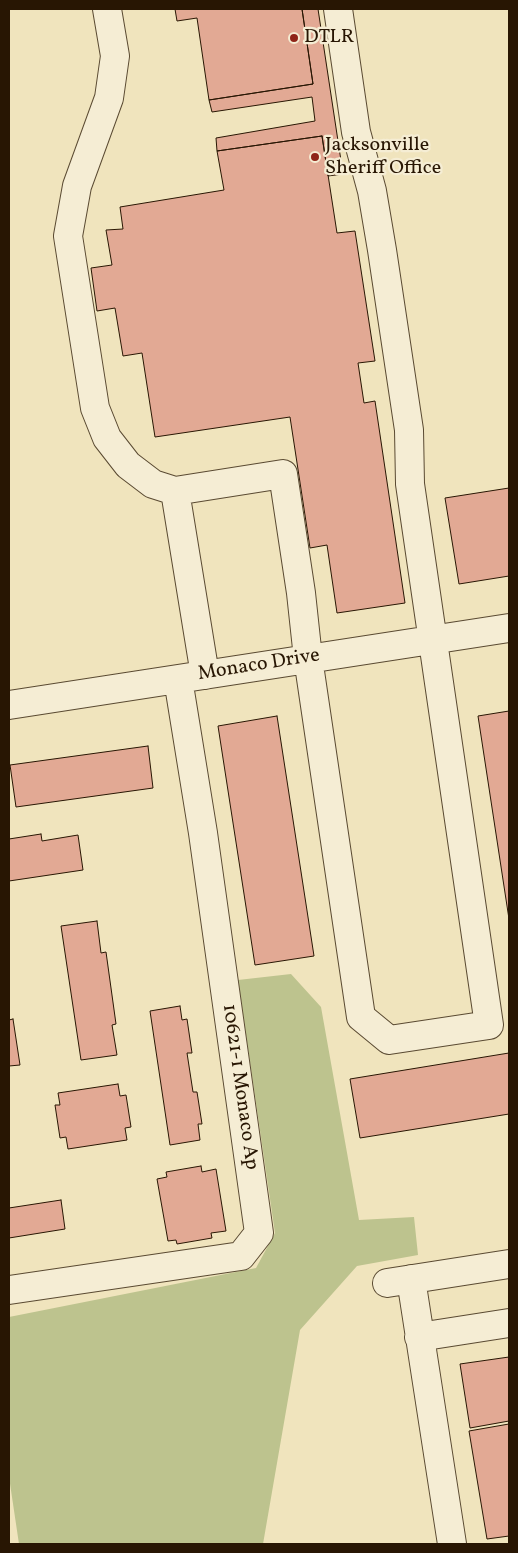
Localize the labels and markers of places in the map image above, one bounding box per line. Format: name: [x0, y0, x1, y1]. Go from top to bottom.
place label: DTLR: [304, 26, 354, 50]
marker: DTLR: [288, 32, 300, 44]
place label: Jacksonville Sheriff Office: [325, 134, 441, 181]
marker: Jacksonville Sheriff Office: [309, 151, 321, 163]

